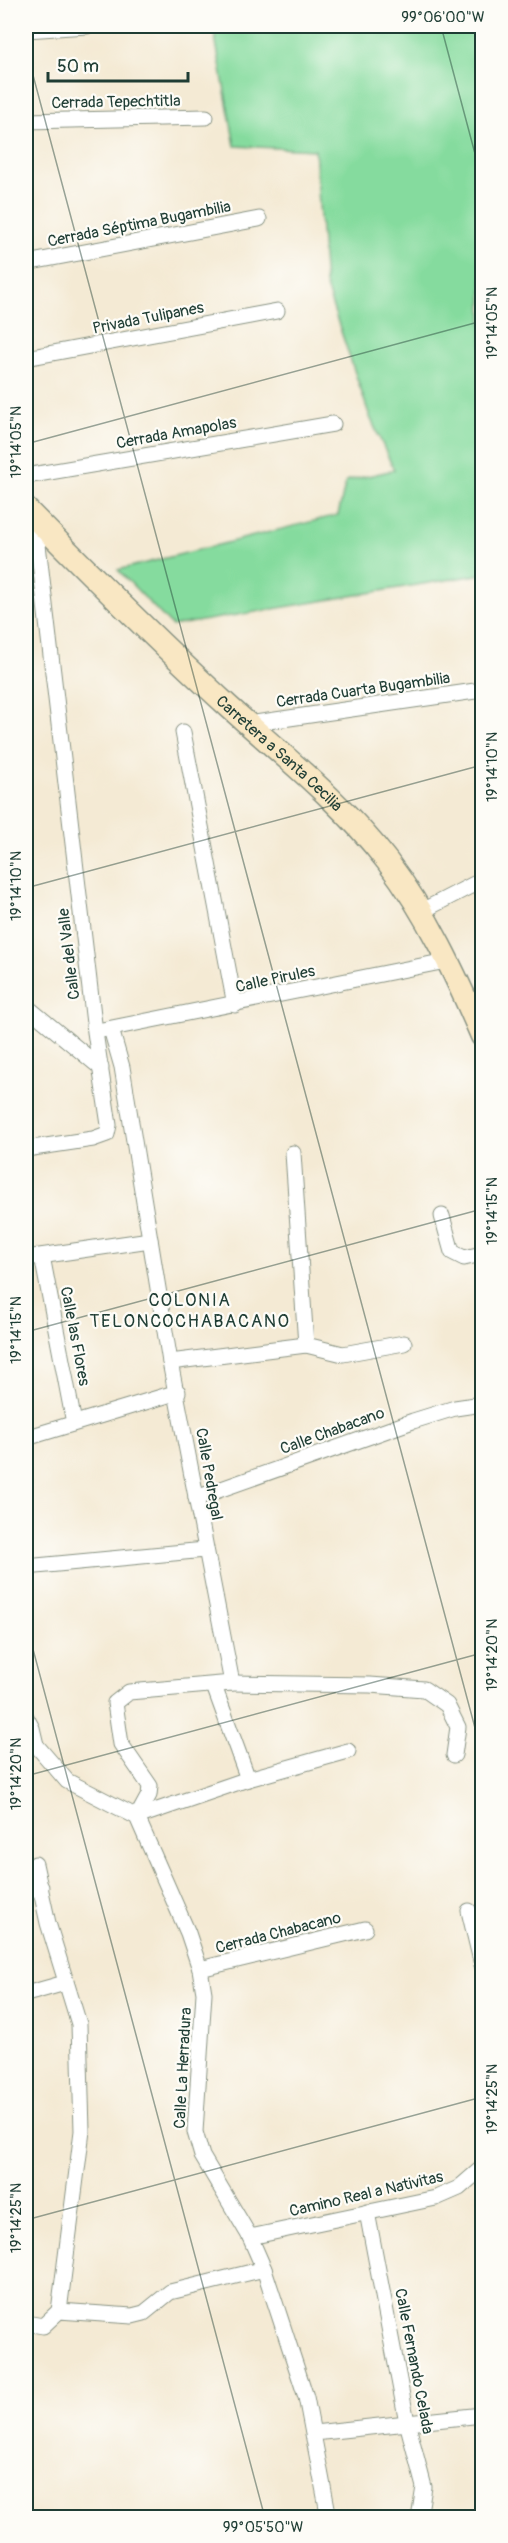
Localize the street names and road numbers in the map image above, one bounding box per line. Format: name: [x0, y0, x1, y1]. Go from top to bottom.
street label: Cerrada Tepechtitla: [51, 91, 181, 113]
street label: Cerrada Séptima Bugambilia: [46, 196, 233, 252]
street label: Privada Tulipanes: [91, 297, 205, 339]
street label: Cerrada Amapolas: [115, 413, 238, 453]
street label: Cerrada Cuarta Bugambilia: [275, 668, 451, 712]
street label: Carretera a Santa Cecilia: [212, 691, 347, 816]
street label: Calle del Valle: [53, 907, 85, 1001]
street label: Calle Pirules: [234, 961, 317, 997]
street label: Calle las Flores: [56, 1285, 94, 1387]
street label: Calle Chabacano: [277, 1403, 388, 1459]
street label: Calle Pedregal: [191, 1426, 227, 1522]
street label: Cerrada Chabacano: [213, 1908, 343, 1958]
street label: Calle La Herradura: [170, 2007, 196, 2129]
street label: Camino Real a Nativitas: [287, 2167, 445, 2221]
street label: Calle Fernando Celada: [390, 2287, 438, 2436]

